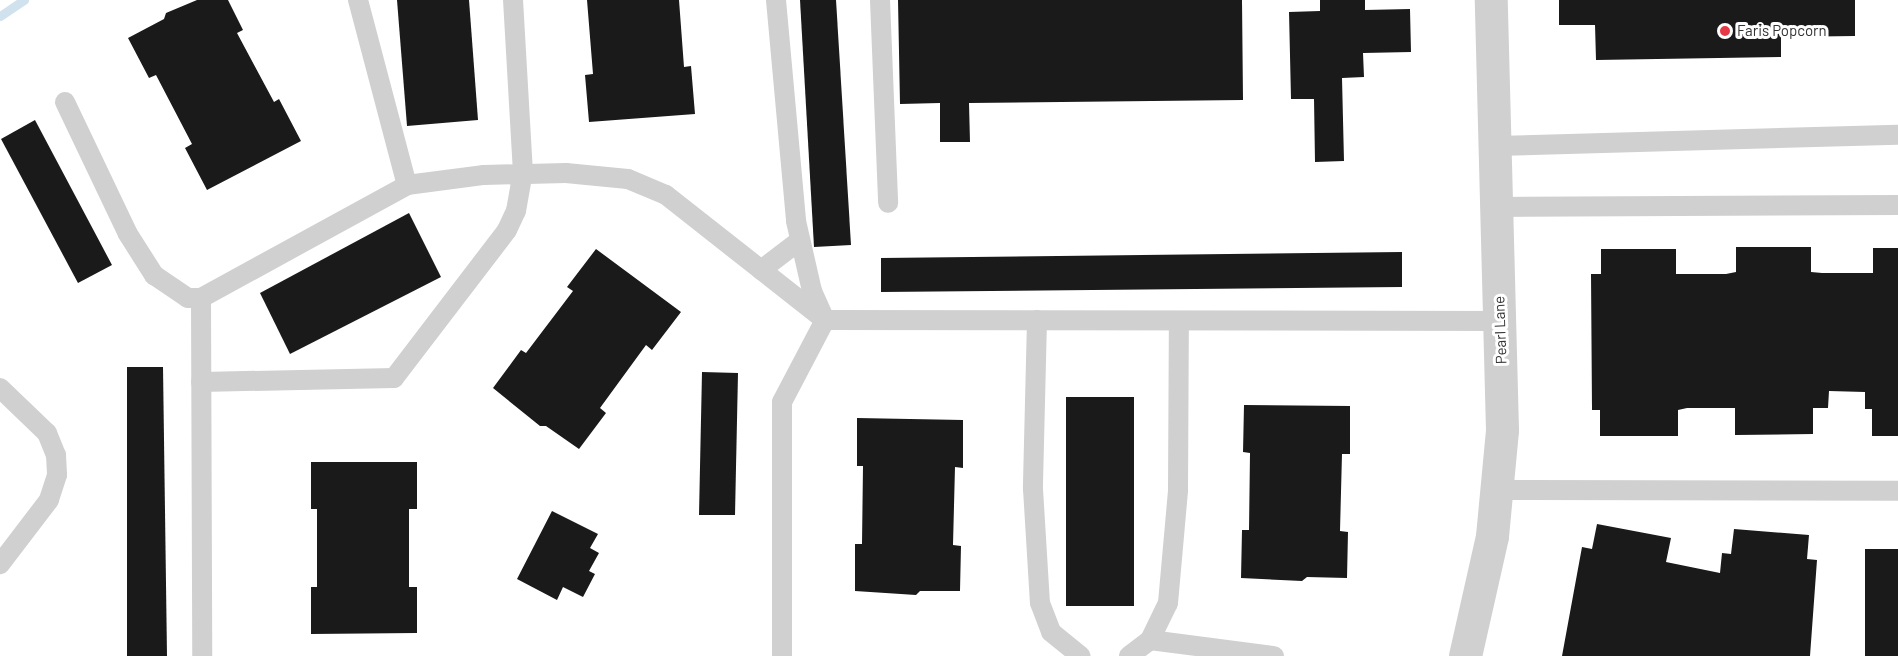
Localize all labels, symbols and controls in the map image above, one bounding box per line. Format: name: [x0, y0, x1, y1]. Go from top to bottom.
place label: Faris Popcorn: [1737, 22, 1827, 40]
marker: Faris Popcorn: [1718, 24, 1732, 38]
street label: Pearl Lane: [1490, 296, 1510, 364]

